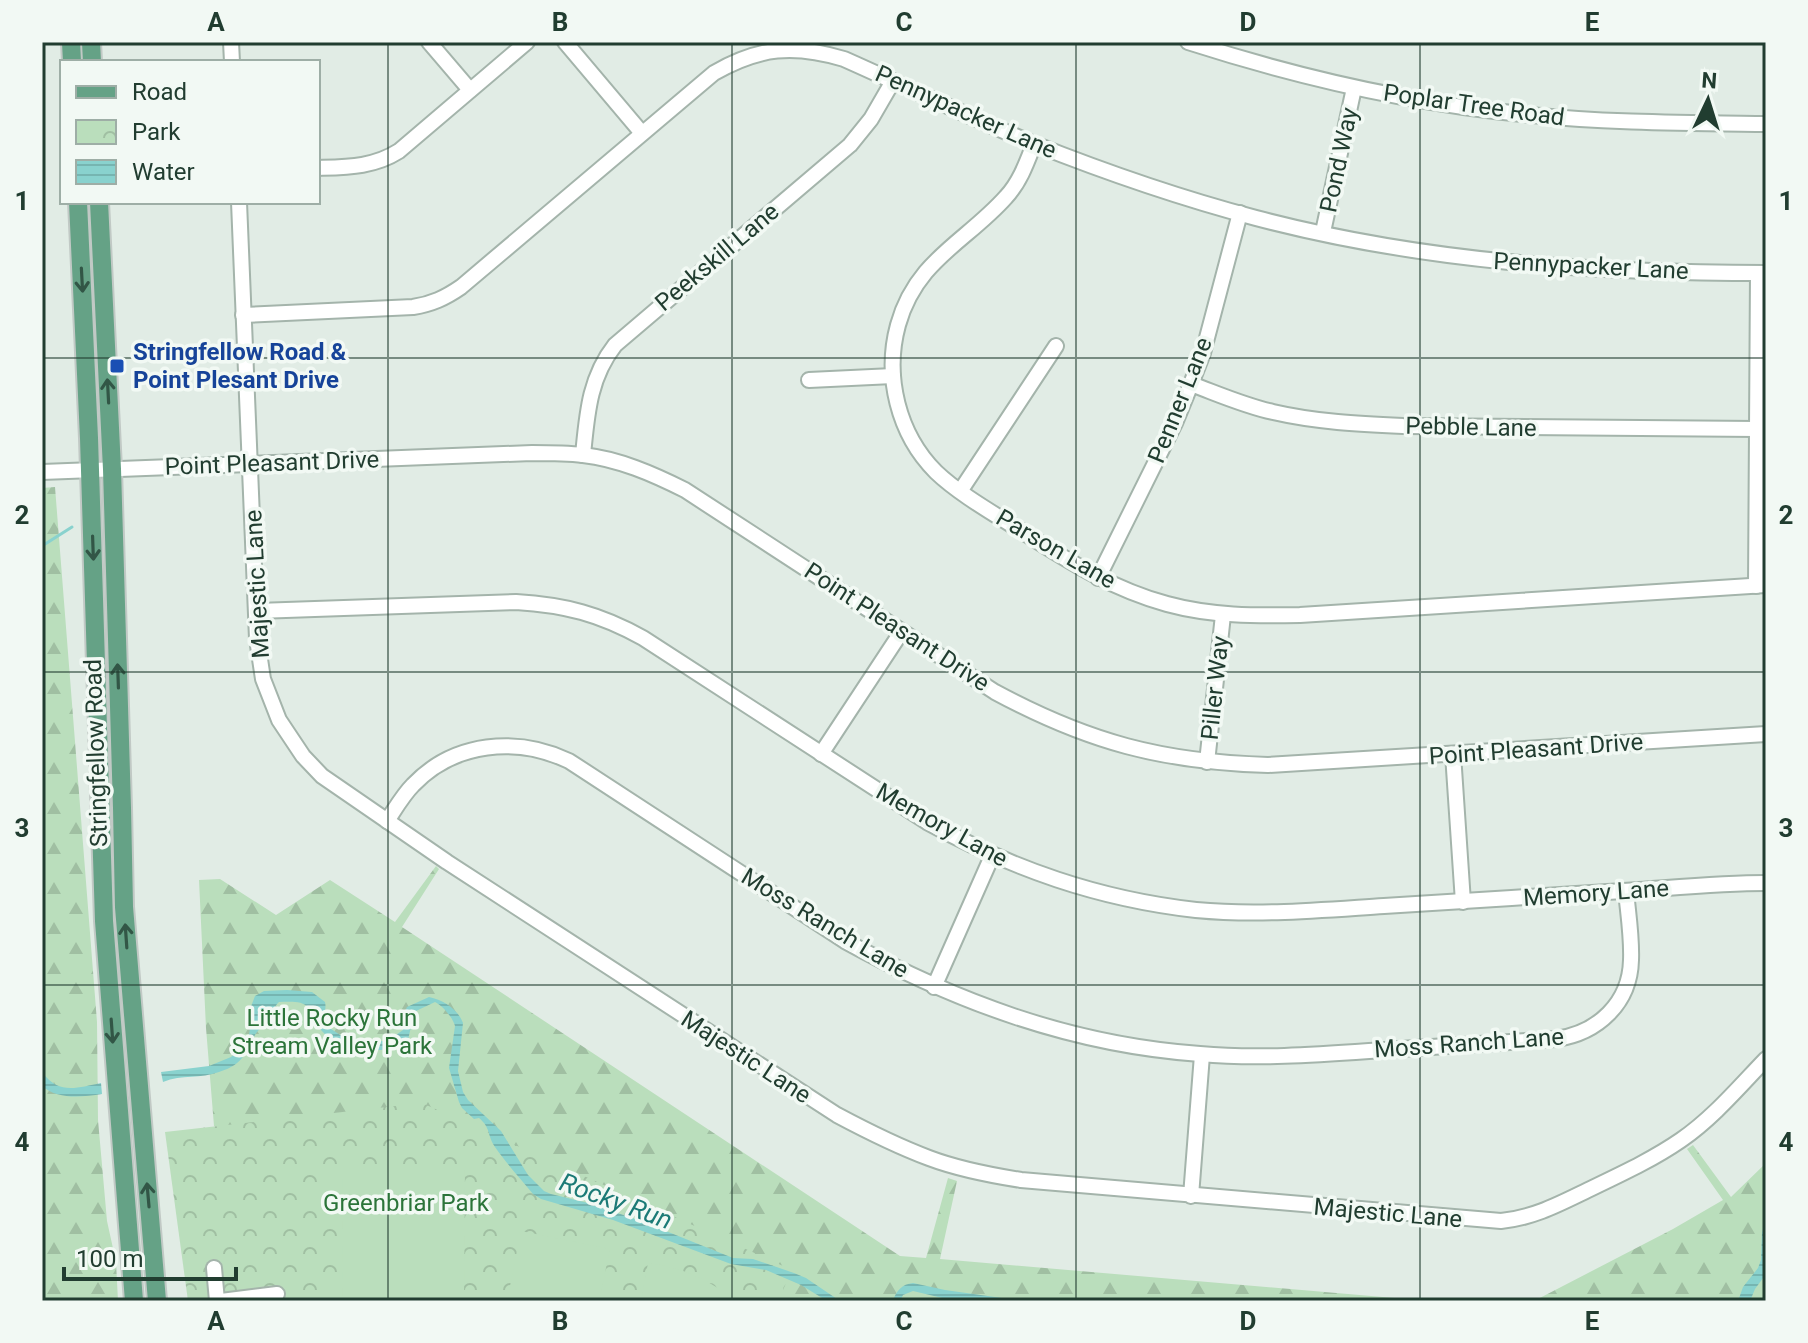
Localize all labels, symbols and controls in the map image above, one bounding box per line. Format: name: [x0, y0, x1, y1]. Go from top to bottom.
text: A: [207, 7, 225, 37]
text: B: [552, 7, 568, 37]
text: C: [895, 7, 913, 37]
text: D: [1240, 7, 1256, 37]
text: E: [1585, 7, 1600, 37]
street label: Pennypacker Lane: [871, 59, 1061, 165]
legend: [60, 60, 320, 204]
north arrow: [1668, 60, 1748, 140]
text: N: [1701, 68, 1718, 94]
text: Road: [132, 78, 187, 106]
street label: Poplar Tree Road: [1382, 78, 1566, 132]
street label: Pond Way: [1314, 104, 1364, 215]
text: Park: [132, 118, 181, 146]
text: Water: [132, 158, 195, 186]
text: 1: [15, 186, 29, 216]
text: 1: [1779, 186, 1793, 216]
street label: Peekskill Lane: [650, 197, 784, 317]
street label: Pennypacker Lane: [1493, 247, 1689, 285]
one-way arrow: [75, 266, 90, 293]
street label: Penner Lane: [1142, 333, 1218, 467]
place label: Stringfellow Road & Point Plesant Drive: [133, 338, 347, 394]
marker: Stringfellow Road & Point Plesant Drive: [108, 357, 126, 375]
one-way arrow: [100, 378, 115, 405]
street label: Pebble Lane: [1405, 412, 1537, 442]
street label: Point Pleasant Drive: [164, 445, 380, 481]
text: 2: [15, 500, 29, 530]
text: 2: [1779, 500, 1793, 530]
street label: Parson Lane: [991, 504, 1121, 594]
street label: Majestic Lane: [239, 509, 275, 659]
one-way arrow: [85, 534, 101, 561]
street label: Point Pleasant Drive: [799, 557, 995, 697]
street label: Piller Way: [1196, 634, 1234, 741]
street label: Stringfellow Road: [79, 659, 113, 847]
one-way arrow: [110, 663, 126, 690]
street label: Point Pleasant Drive: [1428, 728, 1644, 770]
street label: Memory Lane: [871, 777, 1013, 873]
text: 3: [15, 813, 29, 843]
text: 3: [1779, 813, 1793, 843]
street label: Moss Ranch Lane: [736, 862, 914, 984]
street label: Memory Lane: [1522, 874, 1670, 912]
one-way arrow: [118, 923, 133, 950]
park label: Little Rocky Run Stream Valley Park: [232, 1004, 433, 1060]
street label: Majestic Lane: [676, 1005, 816, 1109]
one-way arrow: [105, 1017, 120, 1044]
street label: Moss Ranch Lane: [1373, 1022, 1565, 1064]
text: 4: [15, 1127, 30, 1157]
text: 4: [1779, 1127, 1794, 1157]
water label: Rocky Run: [556, 1167, 676, 1235]
one-way arrow: [140, 1182, 155, 1209]
park label: Greenbriar Park: [323, 1189, 490, 1217]
street label: Majestic Lane: [1313, 1193, 1463, 1233]
scale bar: [64, 1231, 236, 1281]
text: 100 m: [76, 1245, 143, 1273]
text: A: [207, 1306, 225, 1336]
text: B: [552, 1306, 568, 1336]
text: C: [895, 1306, 913, 1336]
text: D: [1240, 1306, 1256, 1336]
text: E: [1585, 1306, 1600, 1336]

